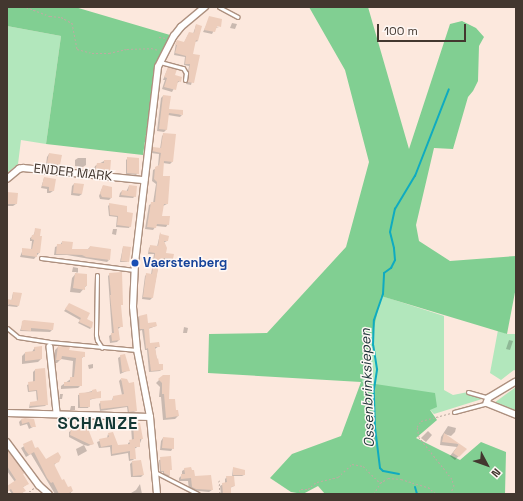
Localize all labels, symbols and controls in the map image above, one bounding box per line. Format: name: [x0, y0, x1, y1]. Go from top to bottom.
scale bar: [379, 16, 468, 42]
text: 100 m: [384, 23, 418, 39]
street label: ENDER MARK: [33, 161, 113, 185]
place label: Vaerstenberg: [143, 255, 227, 271]
marker: Vaerstenberg: [130, 258, 140, 268]
water label: Ossenbrinksiepen: [357, 328, 377, 448]
district label: SCHANZE: [58, 414, 138, 434]
north arrow: [467, 445, 507, 485]
text: N: [488, 465, 504, 480]

